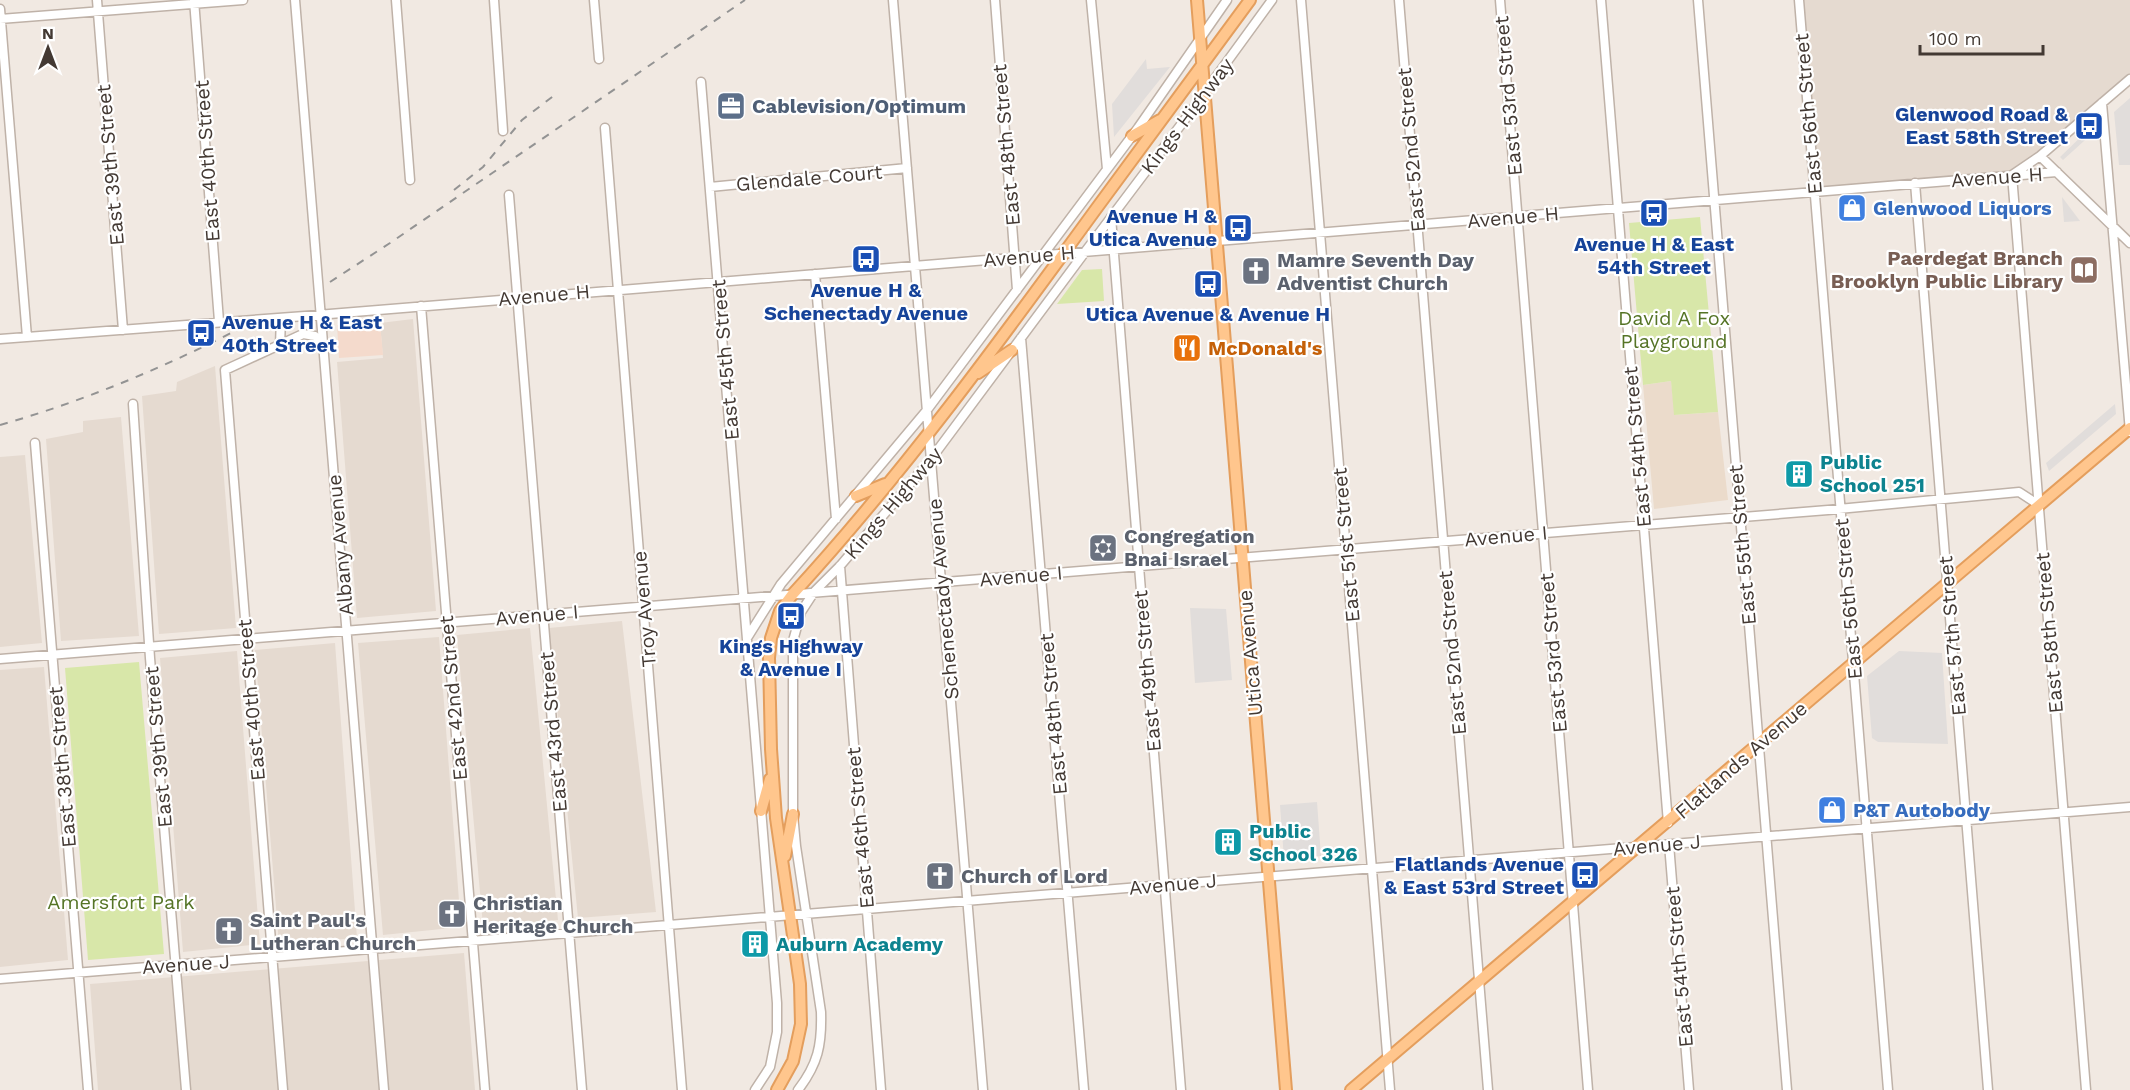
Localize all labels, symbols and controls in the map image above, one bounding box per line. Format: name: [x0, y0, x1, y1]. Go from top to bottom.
street label: East 53rd Street: [1489, 14, 1527, 177]
north arrow: [18, 18, 78, 78]
scale bar: [1920, 18, 2043, 56]
text: N: [42, 24, 54, 43]
text: 100 m: [1929, 28, 1982, 49]
street label: East 56th Street: [1789, 32, 1827, 195]
street label: Kings Highway: [1136, 53, 1239, 179]
street label: East 48th Street: [987, 63, 1025, 227]
street label: East 52nd Street: [1392, 66, 1430, 233]
street label: East 40th Street: [189, 79, 225, 243]
street label: East 39th Street: [91, 83, 129, 247]
office icon: Cablevision/Optimum: [715, 90, 747, 122]
place label: Cablevision/Optimum: [752, 94, 966, 118]
place label: Glenwood Road & East 58th Street: [1895, 102, 2068, 149]
bus stop icon: Glenwood Road & East 58th Street: [2073, 110, 2105, 142]
street label: Glendale Court: [735, 160, 884, 196]
street label: Avenue H: [1950, 162, 2044, 192]
shop icon: Glenwood Liquors: [1836, 192, 1868, 224]
place label: Glenwood Liquors: [1873, 196, 2052, 220]
bus stop icon: Avenue H & East 54th Street: [1638, 197, 1670, 229]
street label: Avenue H: [1466, 201, 1560, 233]
place label: Avenue H & Utica Avenue: [1089, 204, 1217, 251]
bus stop icon: Avenue H & Utica Avenue: [1222, 212, 1254, 244]
place label: Avenue H & East 54th Street: [1574, 232, 1734, 279]
street label: Avenue H: [982, 240, 1076, 272]
bus stop icon: Avenue H & Schenectady Avenue: [850, 243, 882, 275]
place label: Paerdegat Branch Brooklyn Public Library: [1831, 246, 2064, 293]
place label: Mamre Seventh Day Adventist Church: [1277, 248, 1475, 295]
library icon: Paerdegat Branch Brooklyn Public Library: [2068, 254, 2100, 286]
church icon: Mamre Seventh Day Adventist Church: [1240, 255, 1272, 287]
bus stop icon: Utica Avenue & Avenue H: [1192, 268, 1224, 300]
street label: East 45th Street: [706, 278, 744, 441]
place label: Avenue H & Schenectady Avenue: [764, 278, 968, 325]
street label: Avenue H: [497, 279, 591, 311]
place label: Utica Avenue & Avenue H: [1086, 302, 1330, 326]
park label: David A Fox Playground: [1618, 306, 1730, 353]
place label: Avenue H & East 40th Street: [222, 310, 382, 357]
bus stop icon: Avenue H & East 40th Street: [185, 317, 217, 349]
restaurant icon: McDonald's: [1171, 332, 1203, 364]
place label: McDonald's: [1208, 336, 1323, 360]
street label: East 54th Street: [1618, 365, 1656, 528]
street label: Kings Highway: [839, 441, 947, 564]
place label: Public School 251: [1820, 450, 1925, 497]
building icon: Public School 251: [1783, 458, 1815, 490]
street label: East 55th Street: [1723, 463, 1761, 626]
street label: East 51st Street: [1327, 466, 1365, 623]
street label: Albany Avenue: [322, 473, 358, 617]
street label: Schenectady Avenue: [922, 497, 964, 701]
street label: East 56th Street: [1829, 517, 1867, 680]
street label: Avenue I: [1463, 520, 1549, 552]
place label: Congregation Bnai Israel: [1124, 524, 1255, 571]
synagogue icon: Congregation Bnai Israel: [1087, 532, 1119, 564]
street label: Troy Avenue: [627, 550, 661, 668]
street label: East 58th Street: [2030, 551, 2068, 715]
street label: East 57th Street: [1933, 554, 1971, 717]
street label: Avenue I: [978, 560, 1064, 592]
street label: East 52nd Street: [1433, 569, 1471, 736]
street label: East 53rd Street: [1534, 571, 1572, 734]
street label: East 49th Street: [1128, 589, 1166, 753]
street label: Utica Avenue: [1233, 589, 1267, 717]
street label: Avenue I: [494, 599, 580, 631]
bus stop icon: Kings Highway & Avenue I: [775, 600, 807, 632]
street label: East 42nd Street: [434, 614, 472, 782]
street label: East 40th Street: [232, 618, 270, 782]
street label: East 48th Street: [1034, 632, 1072, 796]
place label: Kings Highway & Avenue I: [719, 634, 864, 681]
street label: East 43rd Street: [534, 650, 572, 813]
street label: East 39th Street: [139, 665, 177, 829]
street label: East 38th Street: [43, 685, 81, 849]
street label: Flatlands Avenue: [1670, 696, 1812, 824]
street label: East 46th Street: [841, 746, 879, 910]
shop icon: P&T Autobody: [1816, 794, 1848, 826]
place label: P&T Autobody: [1853, 798, 1991, 822]
place label: Public School 326: [1249, 819, 1358, 866]
building icon: Public School 326: [1212, 826, 1244, 858]
street label: Avenue J: [1612, 829, 1702, 861]
place label: Flatlands Avenue & East 53rd Street: [1384, 852, 1564, 899]
bus stop icon: Flatlands Avenue & East 53rd Street: [1569, 859, 1601, 891]
church icon: Church of Lord: [924, 860, 956, 892]
place label: Church of Lord: [961, 864, 1108, 888]
street label: Avenue J: [1128, 868, 1218, 900]
street label: East 54th Street: [1660, 885, 1698, 1048]
park label: Amersfort Park: [47, 890, 195, 914]
place label: Christian Heritage Church: [473, 891, 633, 938]
church icon: Christian Heritage Church: [436, 898, 468, 930]
place label: Saint Paul's Lutheran Church: [250, 908, 416, 955]
church icon: Saint Paul's Lutheran Church: [213, 915, 245, 947]
building icon: Auburn Academy: [739, 928, 771, 960]
place label: Auburn Academy: [776, 932, 944, 956]
street label: Avenue J: [141, 949, 231, 979]

